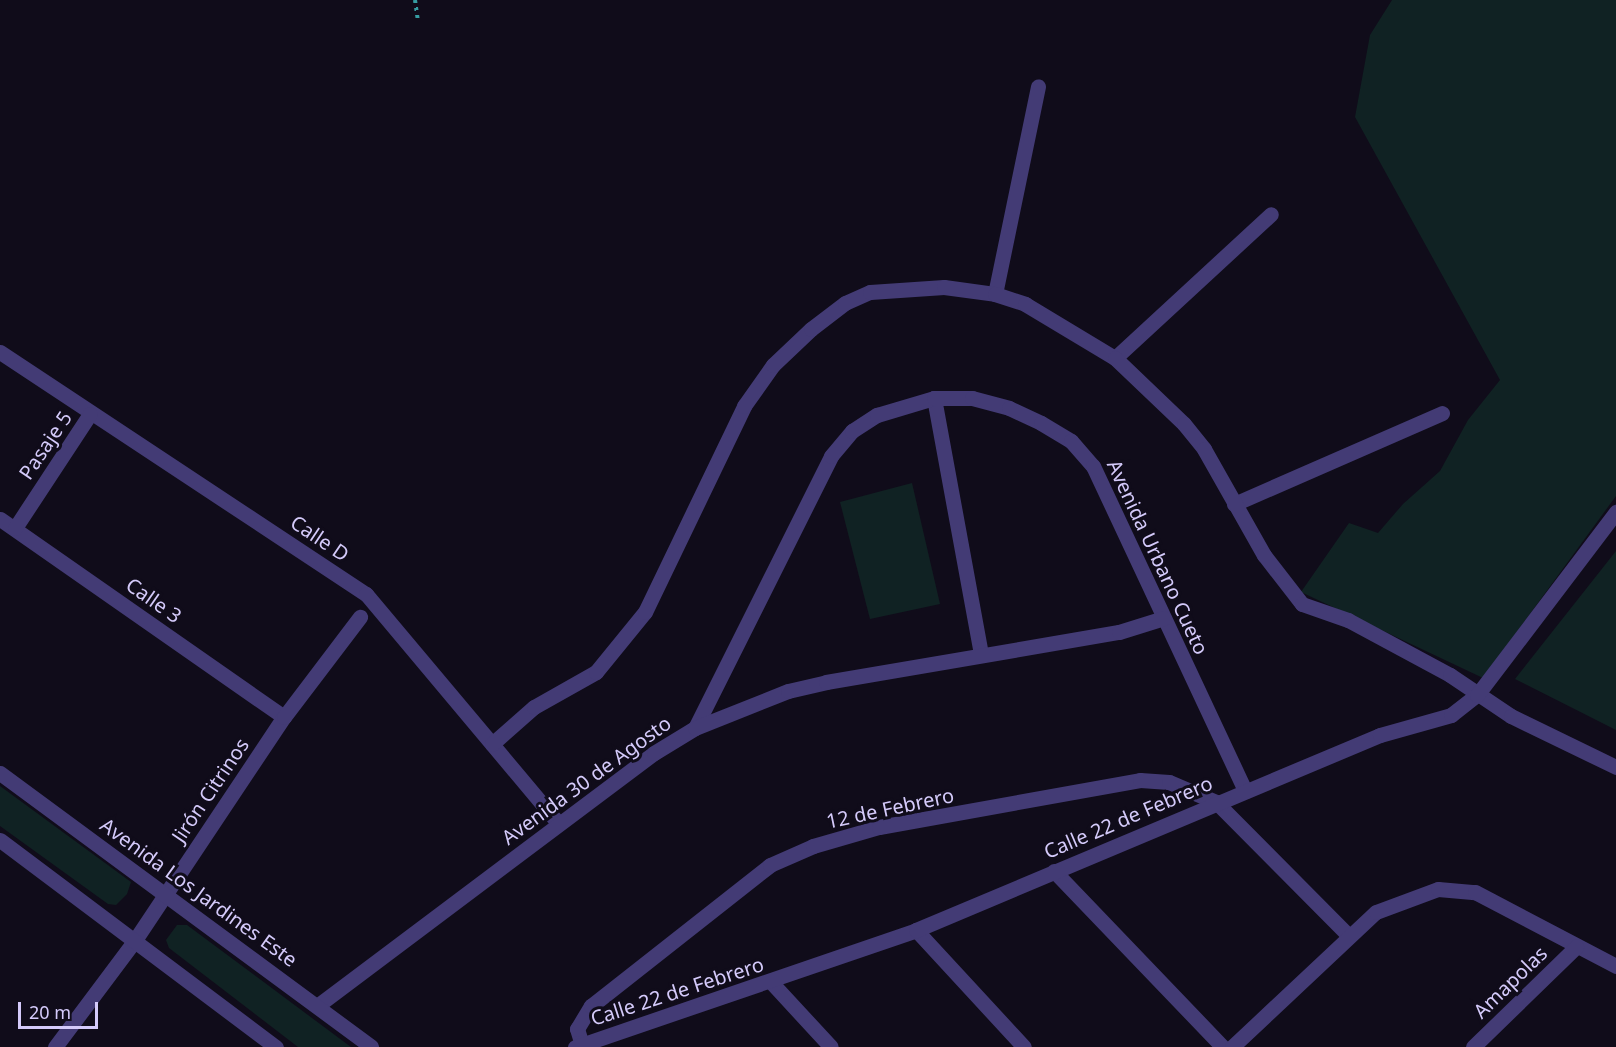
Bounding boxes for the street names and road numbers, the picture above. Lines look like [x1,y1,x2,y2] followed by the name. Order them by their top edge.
[13,406,77,484] street label: Pasaje 5
[1102,456,1214,658] street label: Avenida Urbano Cueto
[286,510,354,566] street label: Calle D
[122,572,186,628] street label: Calle 3
[497,711,675,849] street label: Avenida 30 de Agosto
[166,733,254,847] street label: Jirón Citrinos
[1040,771,1216,863] street label: Calle 22 de Febrero
[824,783,956,833] street label: 12 de Febrero
[96,813,302,971] street label: Avenida Los Jardines Este
[1468,941,1552,1023] street label: Amapolas
[587,952,767,1030] street label: Calle 22 de Febrero

